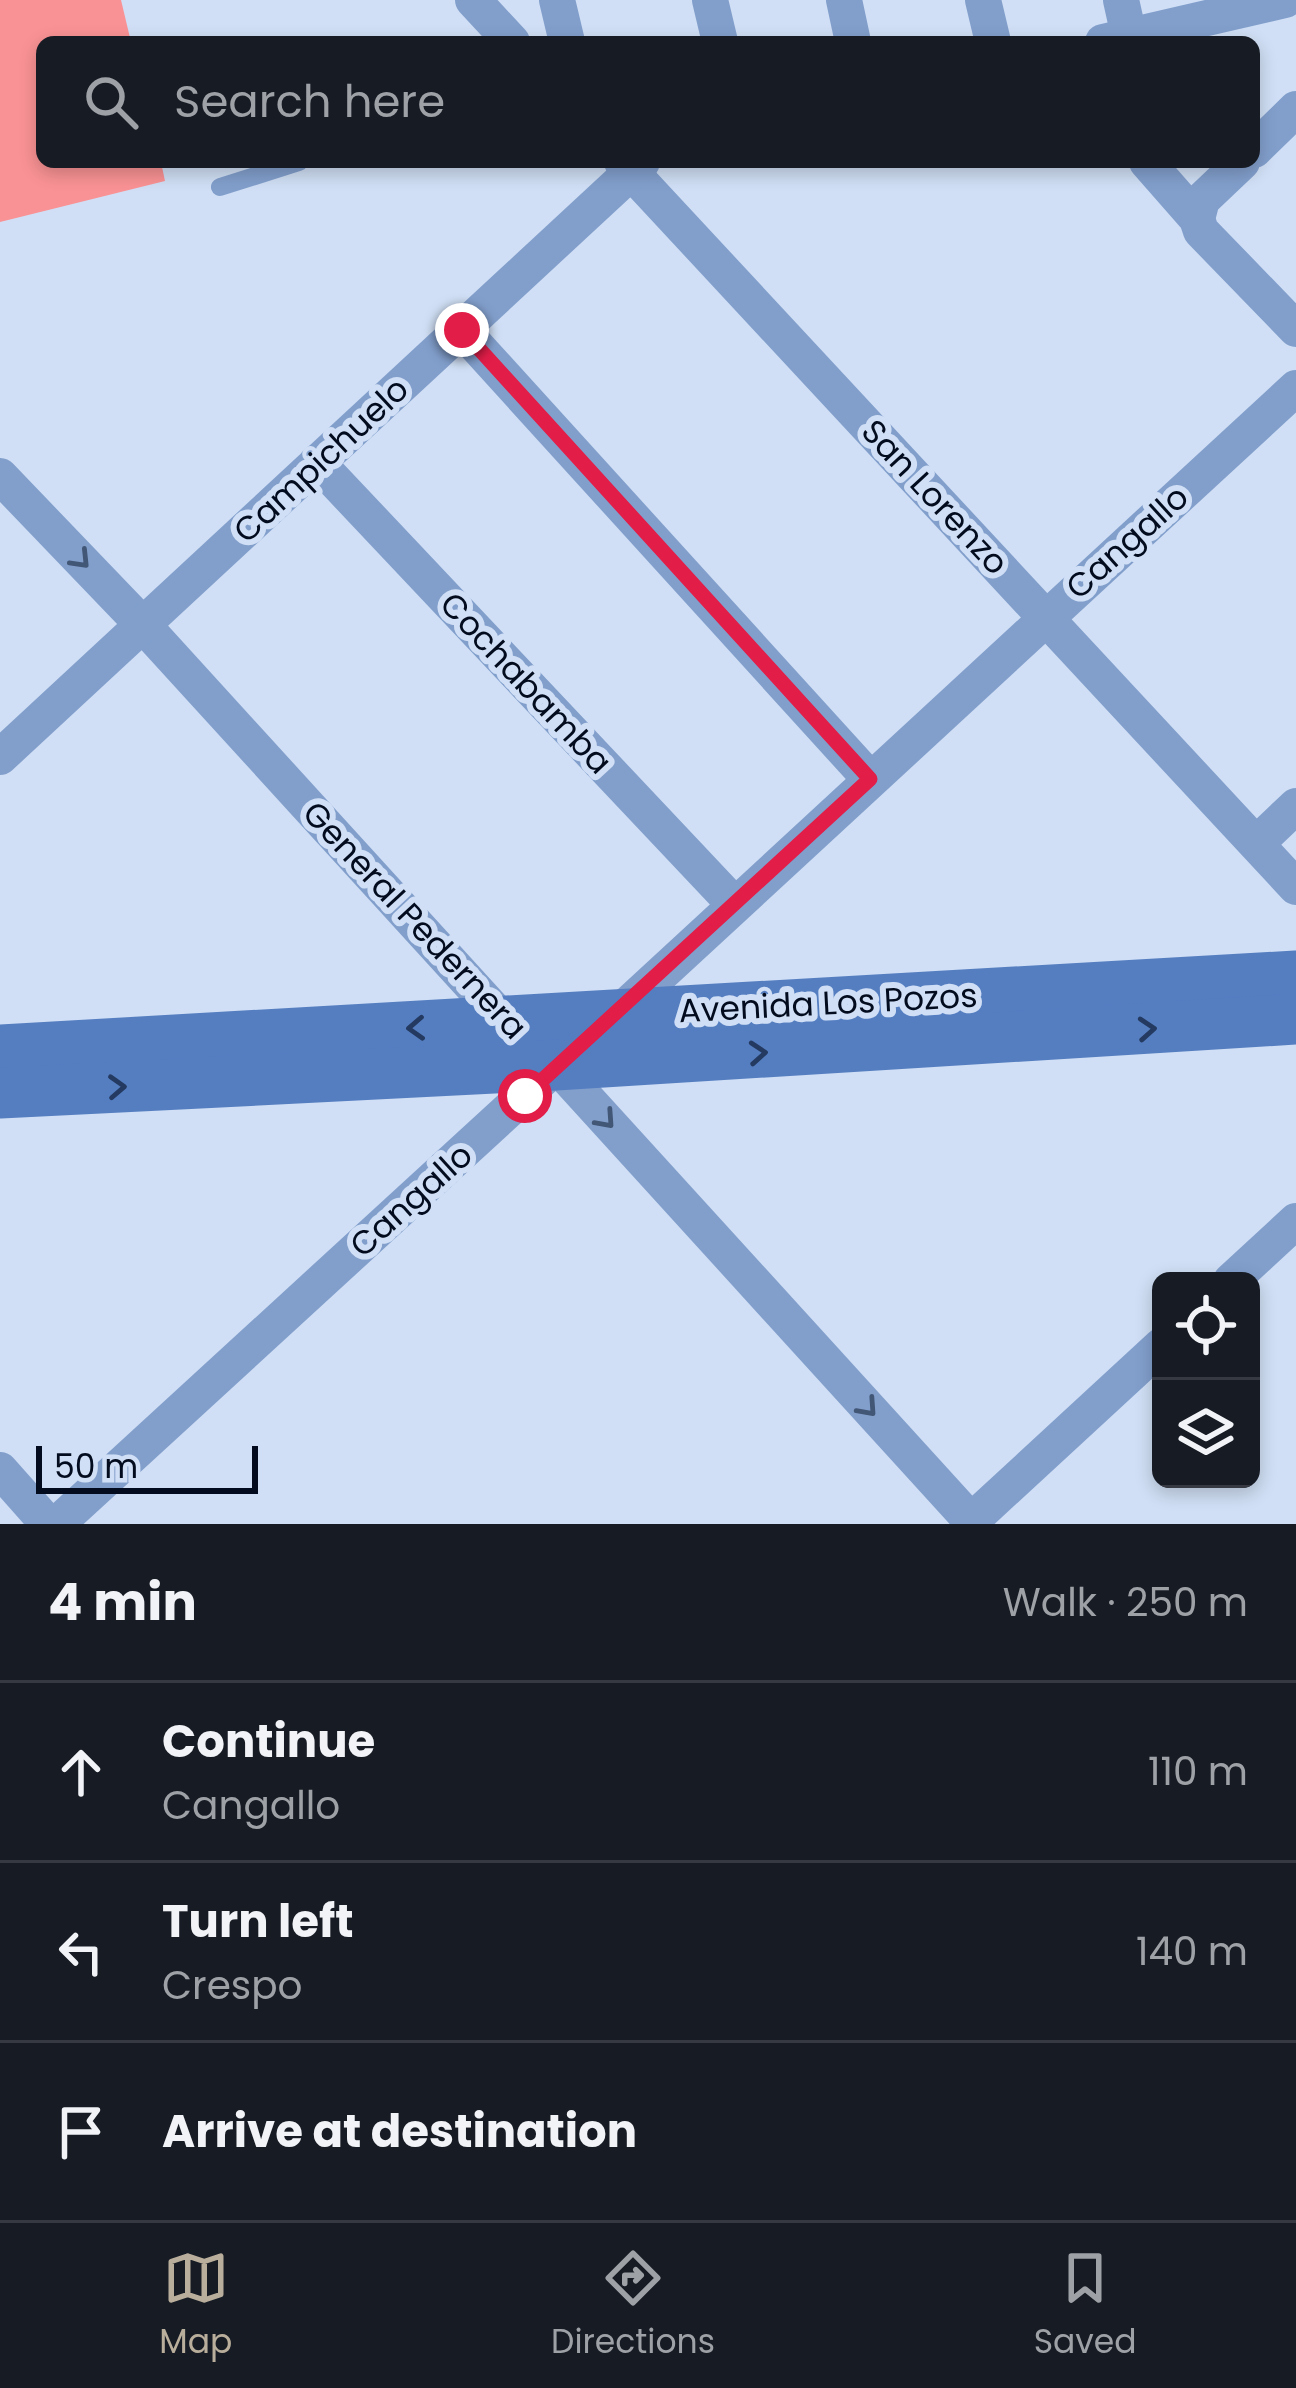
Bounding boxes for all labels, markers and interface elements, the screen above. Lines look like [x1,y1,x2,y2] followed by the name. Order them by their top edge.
[36,36,1260,168] search box
[78,69,144,135] icon: search
[174,70,445,133] text: Search here
[435,303,489,357] route end
[223,366,419,554] street label: Campichuelo
[851,409,1019,585] street label: San Lorenzo
[1055,474,1199,610] street label: Cangallo
[66,546,88,568] one-way arrow
[429,582,623,784] street label: Cochabamba
[292,791,538,1049] street label: General Pedernera
[678,972,978,1034] street label: Avenida Los Pozos
[406,1015,425,1041] one-way arrow
[1138,1016,1157,1042] one-way arrow
[749,1040,768,1066] one-way arrow
[498,1069,552,1123] route start
[108,1074,127,1100] one-way arrow
[592,1107,613,1128] one-way arrow
[339,1132,483,1268] street label: Cangallo
[1152,1272,1260,1488] map controls
[1152,1272,1260,1380] button: locate
[1152,1380,1260,1488] button: layers
[854,1395,876,1416] one-way arrow
[36,1440,258,1493] scale bar
[54,1443,138,1490] text: 50 m
[48,1566,197,1638] text: 4 min
[1003,1575,1248,1630] text: Walk · 250 m
[162,1710,375,1773] text: Continue
[48,1739,114,1805] icon: ahead
[1148,1744,1248,1799] text: 110 m
[162,1778,340,1833] text: Cangallo
[162,1890,354,1953] text: Turn left
[48,1919,114,1985] icon: left
[1136,1924,1248,1979] text: 140 m
[162,1958,303,2013] text: Crespo
[48,2099,114,2165] icon: arrive
[162,2100,637,2163] text: Arrive at destination
[159,2245,232,2367] tab: Map
[551,2245,715,2367] tab: Directions
[1034,2245,1137,2367] tab: Saved

